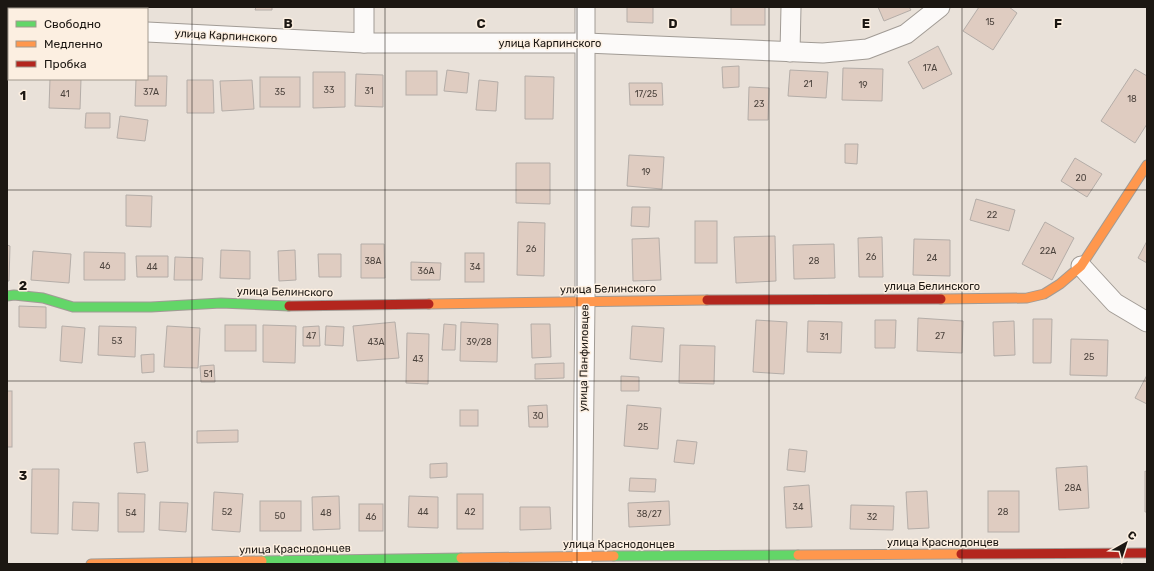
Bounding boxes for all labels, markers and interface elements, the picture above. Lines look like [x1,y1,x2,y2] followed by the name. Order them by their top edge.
[8,8,148,80] legend
[283,16,293,31] text: B
[476,16,486,31] text: C
[668,16,678,31] text: D
[862,16,870,31] text: E
[1054,16,1062,31] text: F
[44,17,101,31] text: Свободно
[985,17,995,27] house number: 15
[174,27,278,45] street label: улица Карпинского
[44,37,103,51] text: Медленно
[499,37,601,50] street label: улица Карпинского
[44,57,87,71] text: Пробка
[923,63,937,73] house number: 17А
[803,79,813,89] house number: 21
[858,80,868,90] house number: 19
[324,85,334,95] house number: 33
[364,86,374,96] house number: 31
[143,87,159,97] house number: 37А
[275,87,285,97] house number: 35
[20,88,26,103] text: 1
[60,89,70,99] house number: 41
[635,89,657,99] house number: 17/25
[1127,94,1137,104] house number: 18
[754,99,764,109] house number: 23
[641,167,651,177] house number: 19
[1076,173,1087,183] house number: 20
[987,210,997,220] house number: 22
[526,244,537,254] house number: 26
[1040,246,1056,256] house number: 22А
[866,252,877,262] house number: 26
[927,253,938,263] house number: 24
[364,256,382,266] house number: 38А
[808,256,820,266] house number: 28
[99,261,111,271] house number: 46
[146,262,158,272] house number: 44
[470,262,481,272] house number: 34
[418,266,434,276] house number: 36А
[19,278,27,293] text: 2
[884,280,980,293] street label: улица Белинского
[560,282,656,296] street label: улица Белинского
[237,285,333,299] street label: улица Белинского
[577,304,591,412] street label: улица Панфиловцев
[306,331,316,341] house number: 47
[935,331,945,341] house number: 27
[819,332,829,342] house number: 31
[112,336,122,346] house number: 53
[367,337,385,347] house number: 43А
[466,337,492,347] house number: 39/28
[1084,352,1094,362] house number: 25
[413,354,424,364] house number: 43
[203,369,213,379] house number: 51
[532,411,544,421] house number: 30
[638,422,648,432] house number: 25
[19,468,28,483] text: 3
[1064,483,1082,493] house number: 28А
[793,502,804,512] house number: 34
[222,507,232,517] house number: 52
[417,507,429,517] house number: 44
[465,507,475,517] house number: 42
[997,507,1009,517] house number: 28
[126,508,137,518] house number: 54
[320,508,332,518] house number: 48
[636,509,662,519] house number: 38/27
[274,511,286,521] house number: 50
[365,512,377,522] house number: 46
[867,512,877,522] house number: 32
[1106,523,1146,563] north arrow
[1125,528,1139,543] text: С
[887,536,999,549] street label: улица Краснодонцев
[563,538,675,551] street label: улица Краснодонцев
[239,542,351,556] street label: улица Краснодонцев

